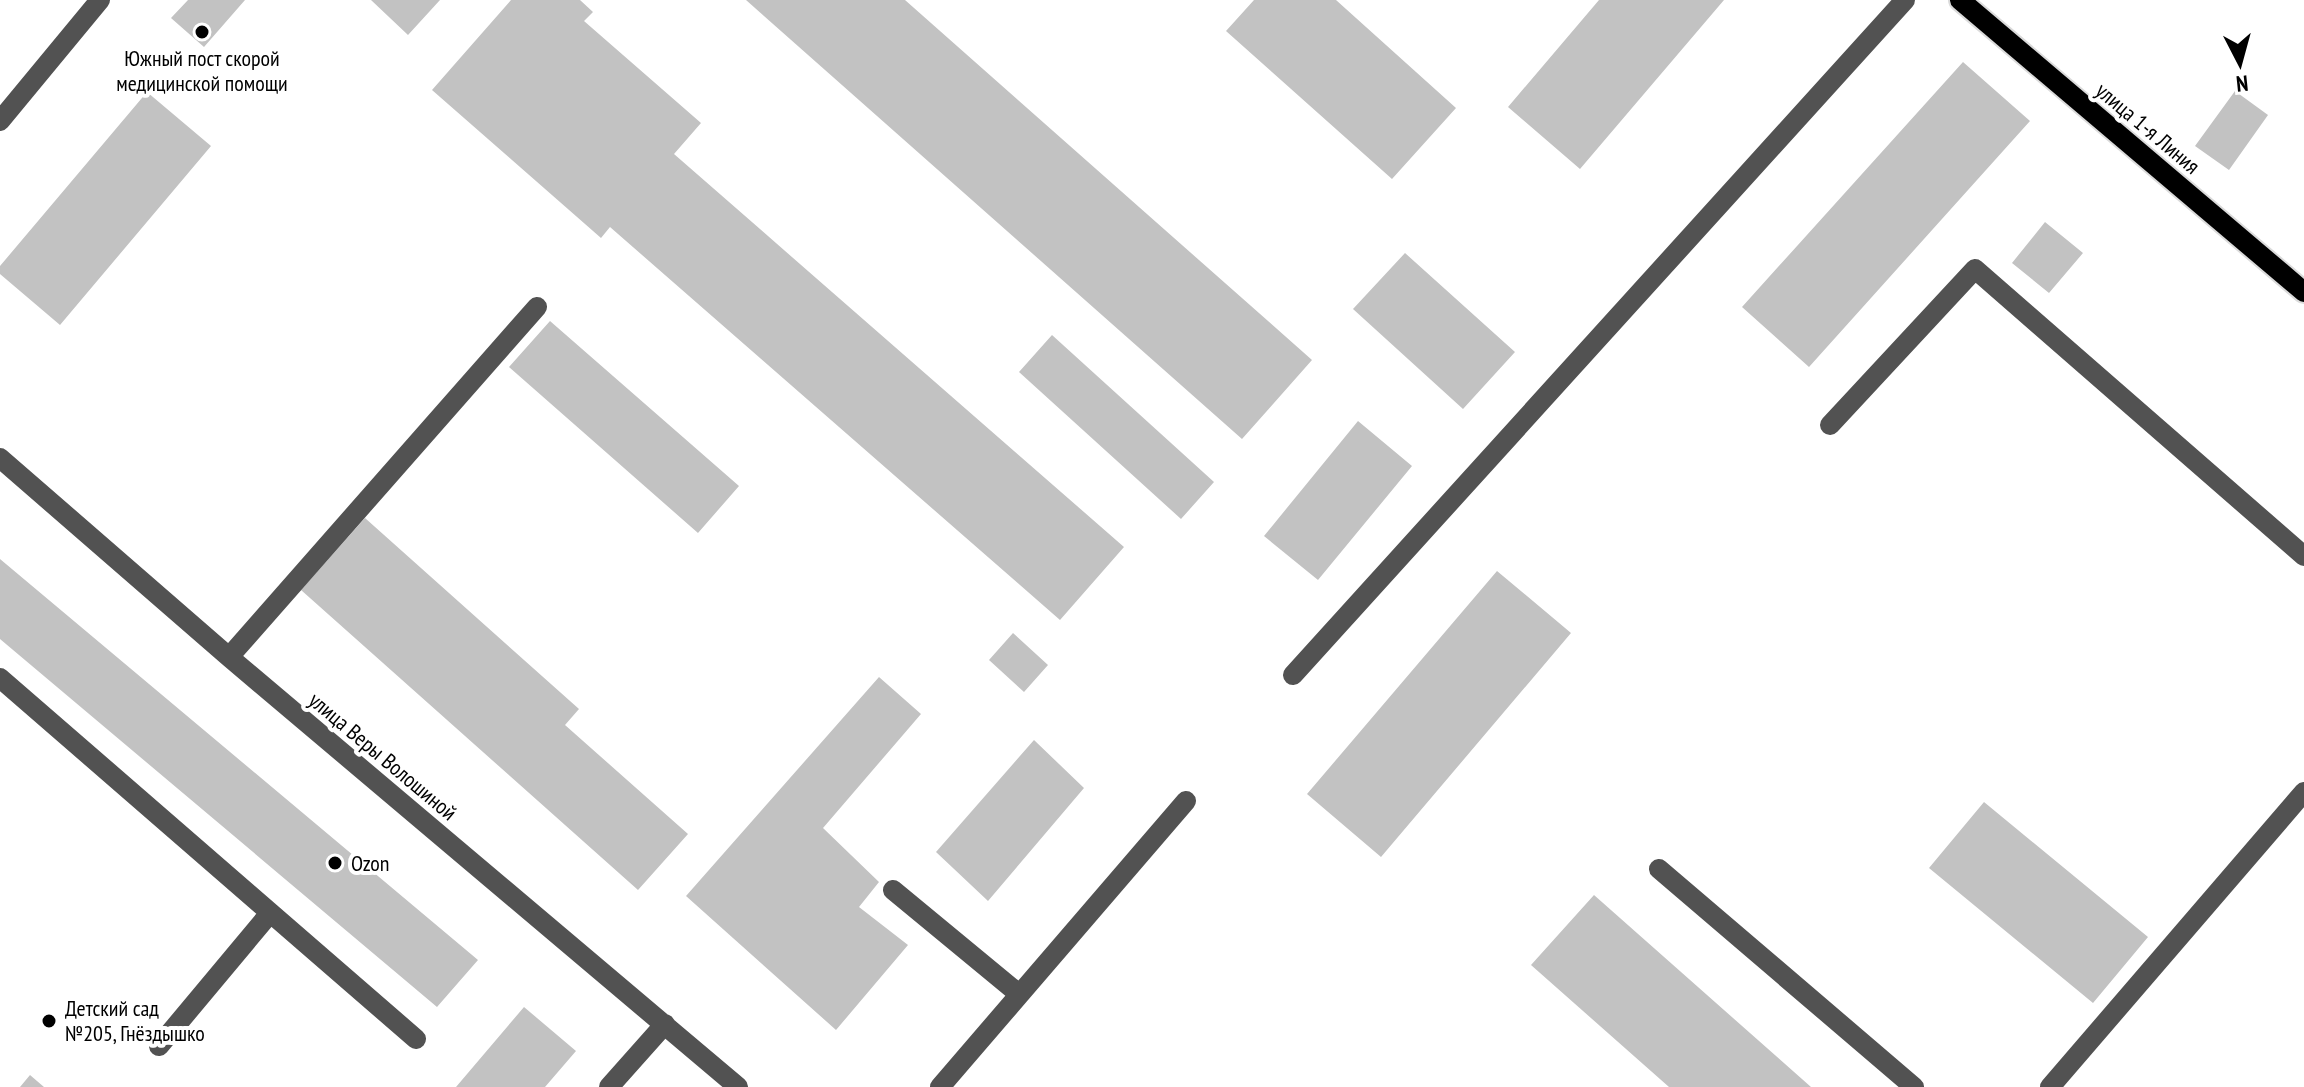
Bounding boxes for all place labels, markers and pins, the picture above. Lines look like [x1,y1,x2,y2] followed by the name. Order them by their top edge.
[193,23,211,41] marker: Южный пост скорой медицинской помощи
[116,44,288,97] place label: Южный пост скорой медицинской помощи
[351,849,390,877] place label: Ozon
[326,854,344,872] marker: Ozon
[65,994,205,1047] place label: Детский сад №205, Гнёздышко
[40,1012,58,1030] marker: Детский сад №205, Гнёздышко

